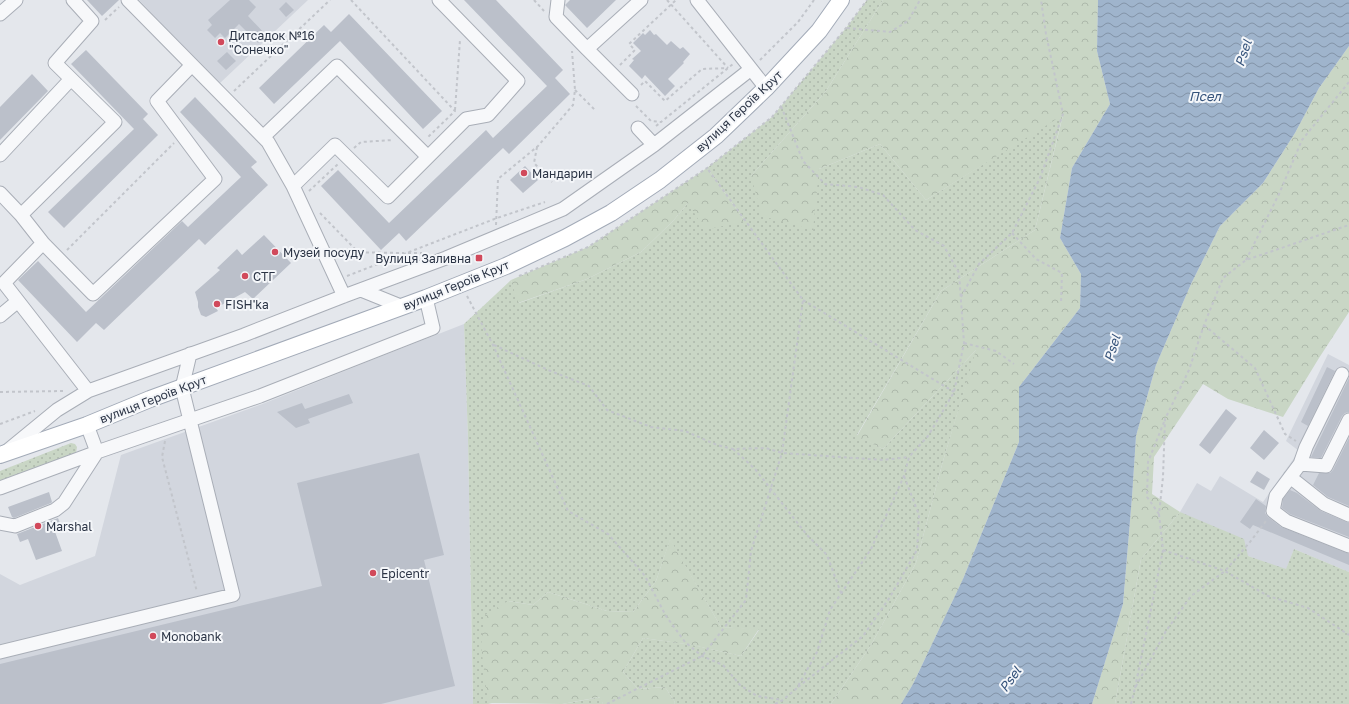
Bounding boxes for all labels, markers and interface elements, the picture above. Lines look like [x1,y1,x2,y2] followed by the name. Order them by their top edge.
[229,28,315,57] place label: Дитсадок №16 "Сонечко"
[216,37,226,47] marker: Дитсадок №16 "Сонечко"
[1231,37,1255,68] water label: Psel
[693,67,786,155] street label: вулиця Героїв Крут
[1189,88,1222,104] water label: Псел
[532,166,593,181] place label: Мандарин
[519,168,529,178] marker: Мандарин
[283,245,365,260] place label: Музей посуду
[270,247,280,257] marker: Музей посуду
[375,251,471,266] place label: Вулиця Заливна
[474,253,484,263] marker: Вулиця Заливна
[401,257,511,313] street label: вулиця Героїв Крут
[253,269,275,284] place label: СТГ
[240,271,250,281] marker: СТГ
[225,297,269,312] place label: FISH'ka
[212,299,222,309] marker: FISH'ka
[1100,332,1124,363] water label: Psel
[98,372,209,426] street label: вулиця Героїв Крут
[46,519,92,534] place label: Marshal
[33,521,43,531] marker: Marshal
[381,566,429,581] place label: Epicentr
[368,568,378,578] marker: Epicentr
[161,629,222,644] place label: Monobank
[148,631,158,641] marker: Monobank
[996,663,1025,695] water label: Psel

